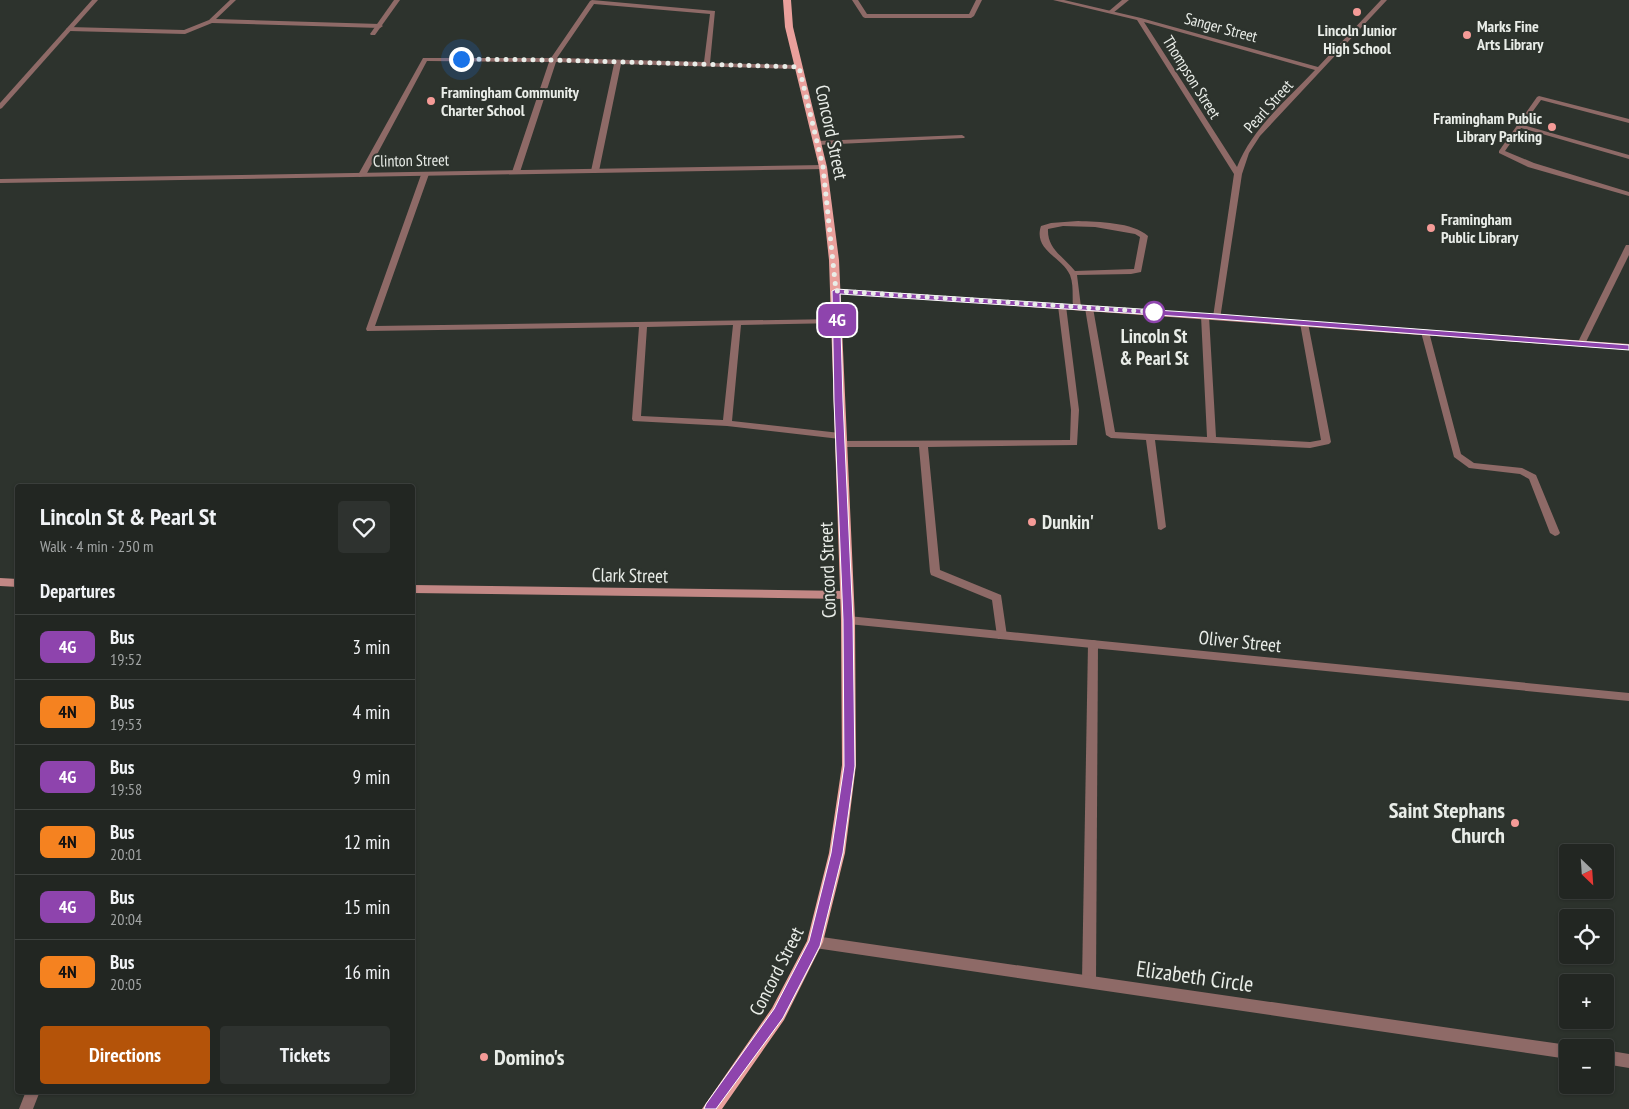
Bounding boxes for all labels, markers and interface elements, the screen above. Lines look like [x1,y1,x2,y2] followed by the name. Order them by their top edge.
[1351,6,1363,18] marker: Lincoln Junior High School
[1182,8,1260,46] street label: Sanger Street
[1476,16,1544,54] place label: Marks Fine Arts Library
[1318,20,1397,58] place label: Lincoln Junior High School
[1461,29,1473,41] marker: Marks Fine Arts Library
[1159,32,1226,123] street label: Thompson Street
[449,47,474,72] your location
[1239,75,1297,137] street label: Pearl Street
[441,82,579,120] place label: Framingham Community Charter School
[810,82,854,182] street label: Concord Street
[425,95,437,107] marker: Framingham Community Charter School
[1433,108,1542,146] place label: Framingham Public Library Parking
[1546,121,1558,133] marker: Framingham Public Library Parking
[373,149,450,171] street label: Clinton Street
[1441,209,1519,247] place label: Framingham Public Library
[1425,222,1437,234] marker: Framingham Public Library
[1143,301,1165,323] marker: Lincoln St & Pearl St
[814,304,860,336] line badge: 4G
[828,308,846,331] text: 4G
[1119,324,1189,370] place label: Lincoln St & Pearl St
[40,501,216,532] text: Lincoln St & Pearl St
[338,501,390,553] button: heart
[1042,510,1094,534] place label: Dunkin'
[1026,516,1038,528] marker: Dunkin'
[813,521,841,618] street label: Concord Street
[40,536,153,556] text: Walk · 4 min · 250 m
[592,562,669,588] street label: Clark Street
[40,579,115,603] text: Departures
[110,625,134,649] text: Bus
[1198,625,1283,657] street label: Oliver Street
[59,635,76,658] text: 4G
[353,635,390,659] text: 3 min
[110,649,142,669] text: 19:52
[110,690,134,714] text: Bus
[58,700,77,723] text: 4N
[353,700,390,724] text: 4 min
[110,714,142,734] text: 19:53
[110,755,134,779] text: Bus
[59,765,76,788] text: 4G
[353,765,390,789] text: 9 min
[110,779,142,799] text: 19:58
[1389,796,1505,849] place label: Saint Stephans Church
[1509,817,1521,829] marker: Saint Stephans Church
[110,820,134,844] text: Bus
[58,830,77,853] text: 4N
[344,830,390,854] text: 12 min
[110,844,142,864] text: 20:01
[1559,844,1614,899] north arrow
[1559,844,1614,1094] map controls
[110,885,134,909] text: Bus
[59,895,76,918] text: 4G
[344,895,390,919] text: 15 min
[110,909,142,929] text: 20:04
[1559,909,1614,964] button: locate
[743,922,809,1019] street label: Concord Street
[110,950,134,974] text: Bus
[1135,954,1255,998] street label: Elizabeth Circle
[58,960,77,983] text: 4N
[344,960,390,984] text: 16 min
[110,974,142,994] text: 20:05
[1559,974,1614,1029] button: +
[40,1026,210,1084] button: Directions
[220,1026,390,1084] button: Tickets
[1559,1039,1614,1094] button: −
[494,1043,565,1071] place label: Domino's
[478,1051,490,1063] marker: Domino's

